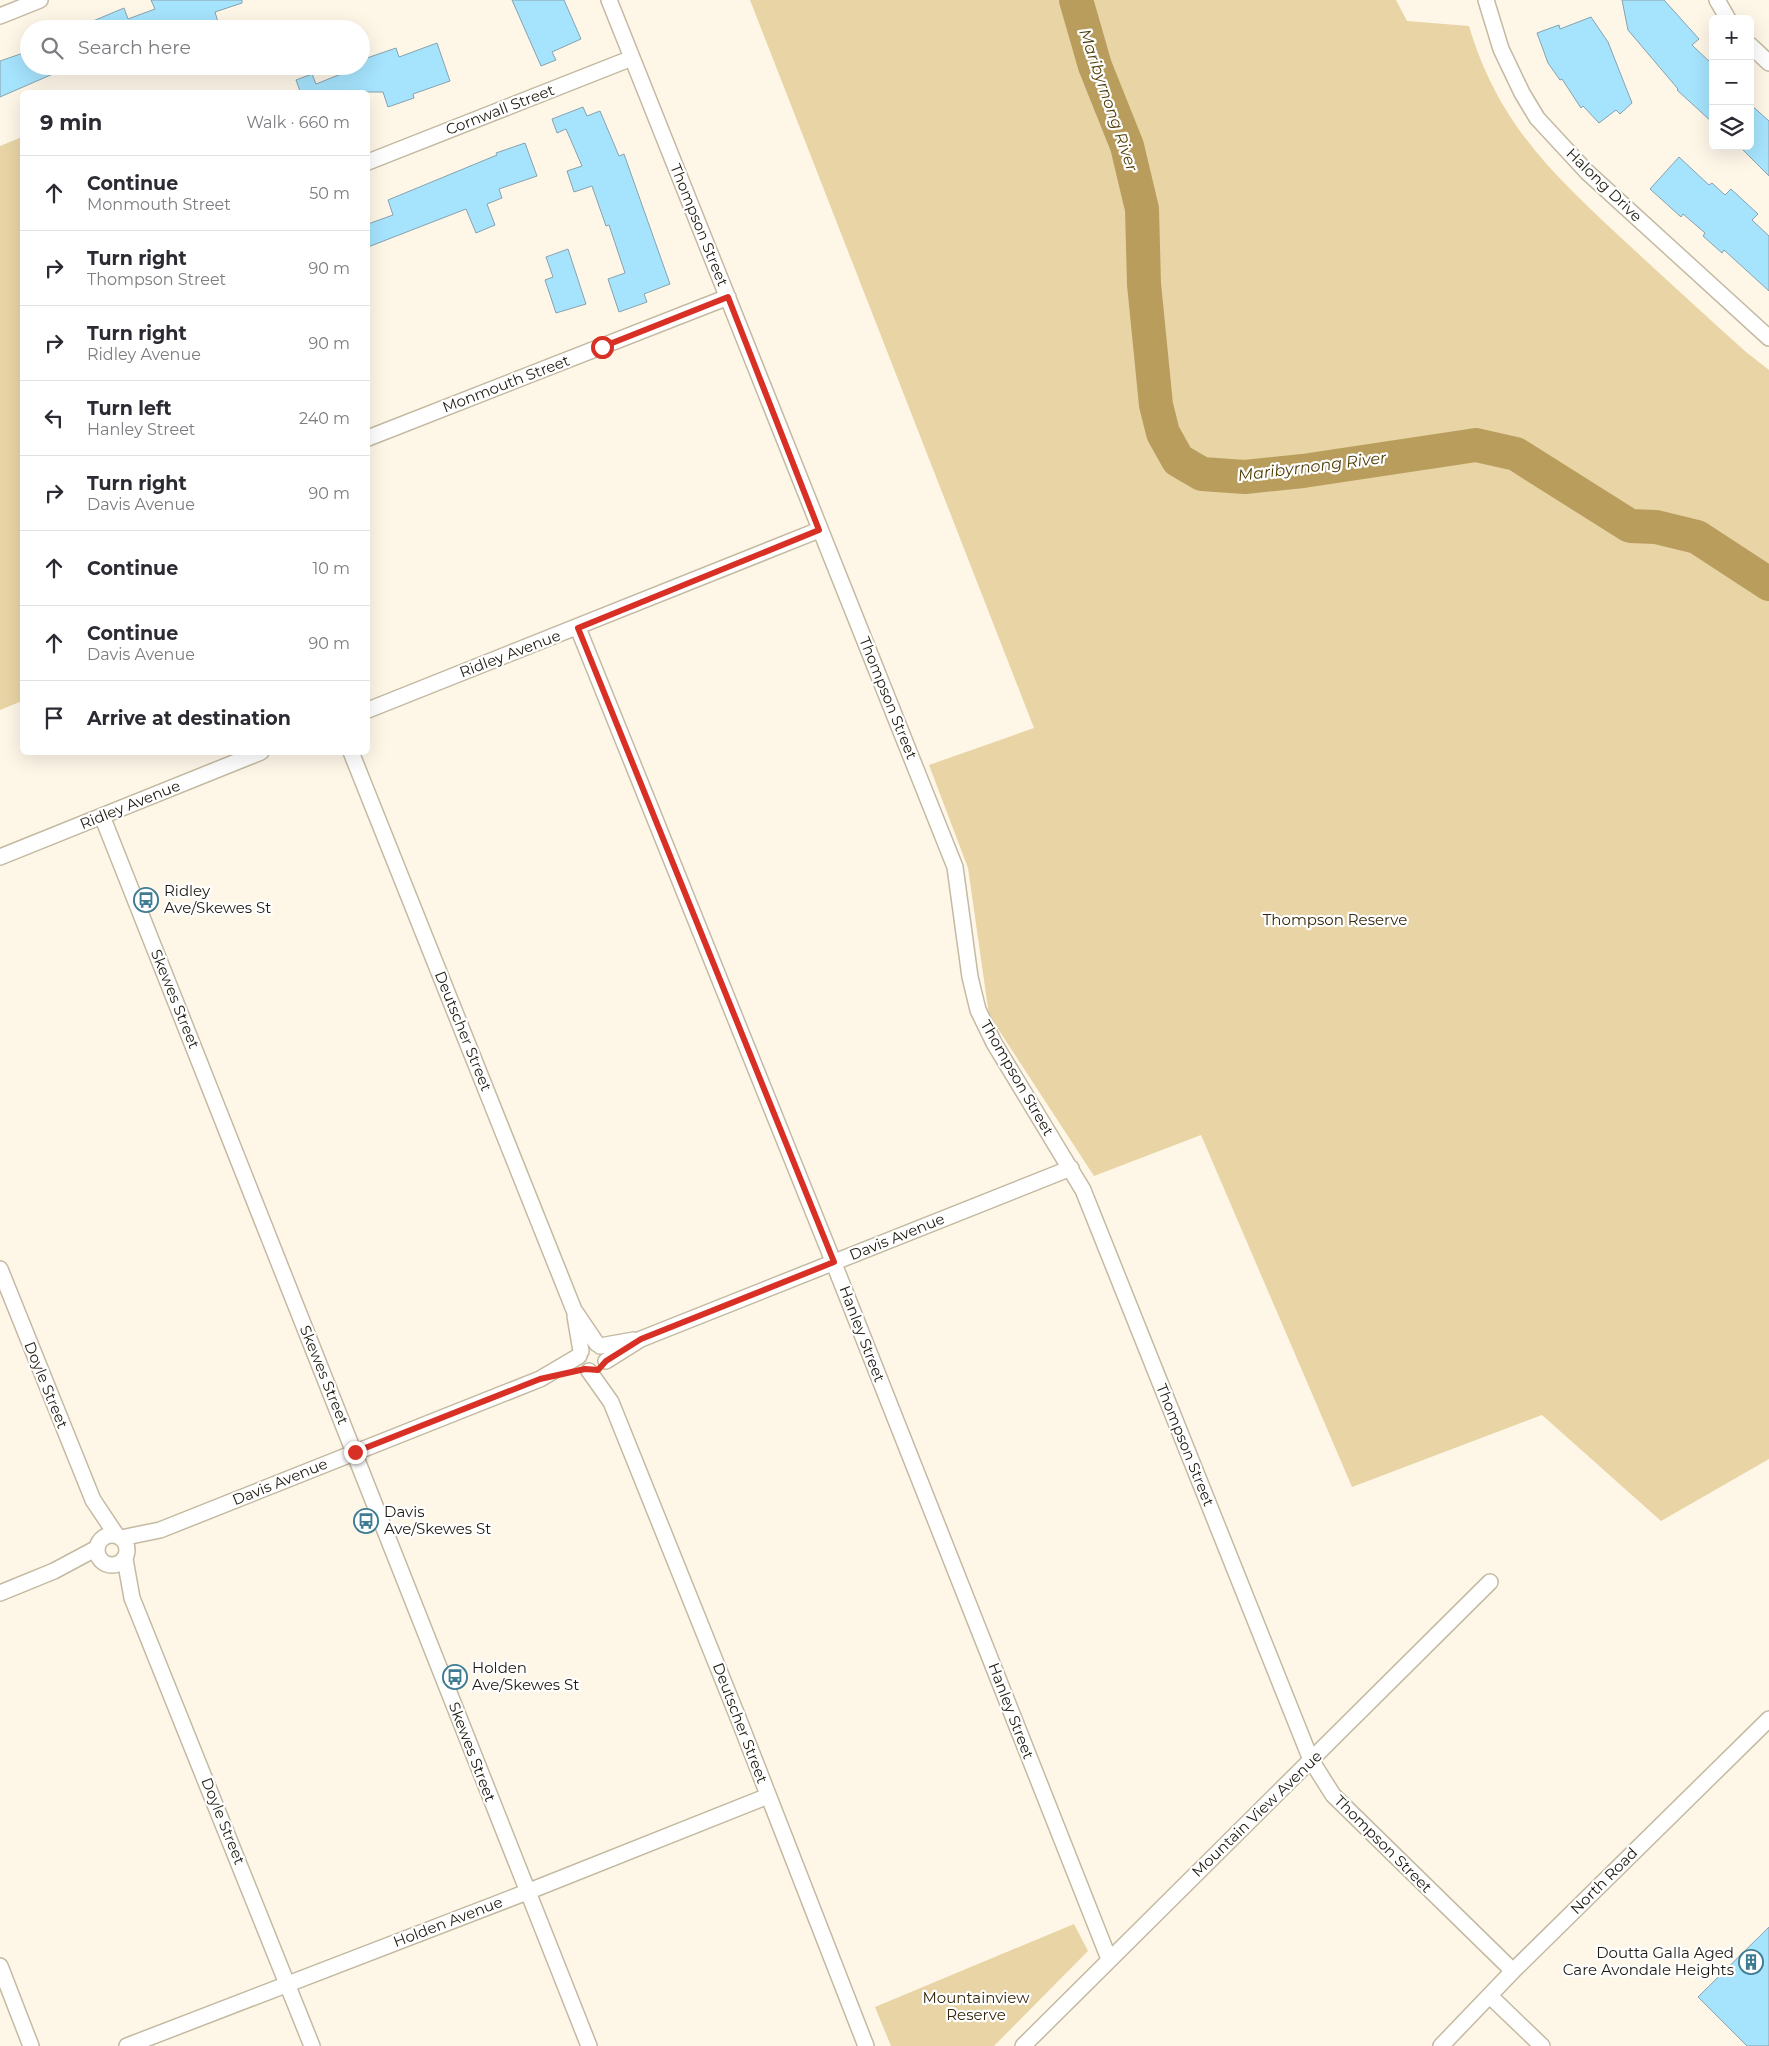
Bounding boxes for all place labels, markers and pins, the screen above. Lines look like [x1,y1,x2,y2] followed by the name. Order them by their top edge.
[164,881,271,917] place label: Ridley Ave/Skewes St
[133,887,159,913] bus stop icon: Ridley Ave/Skewes St
[384,1502,491,1538] place label: Davis Ave/Skewes St
[353,1508,379,1534] bus stop icon: Davis Ave/Skewes St
[472,1658,579,1694] place label: Holden Ave/Skewes St
[442,1664,468,1690] bus stop icon: Holden Ave/Skewes St
[1563,1943,1734,1979] place label: Doutta Galla Aged Care Avondale Heights
[1738,1949,1764,1975] building icon: Doutta Galla Aged Care Avondale Heights

